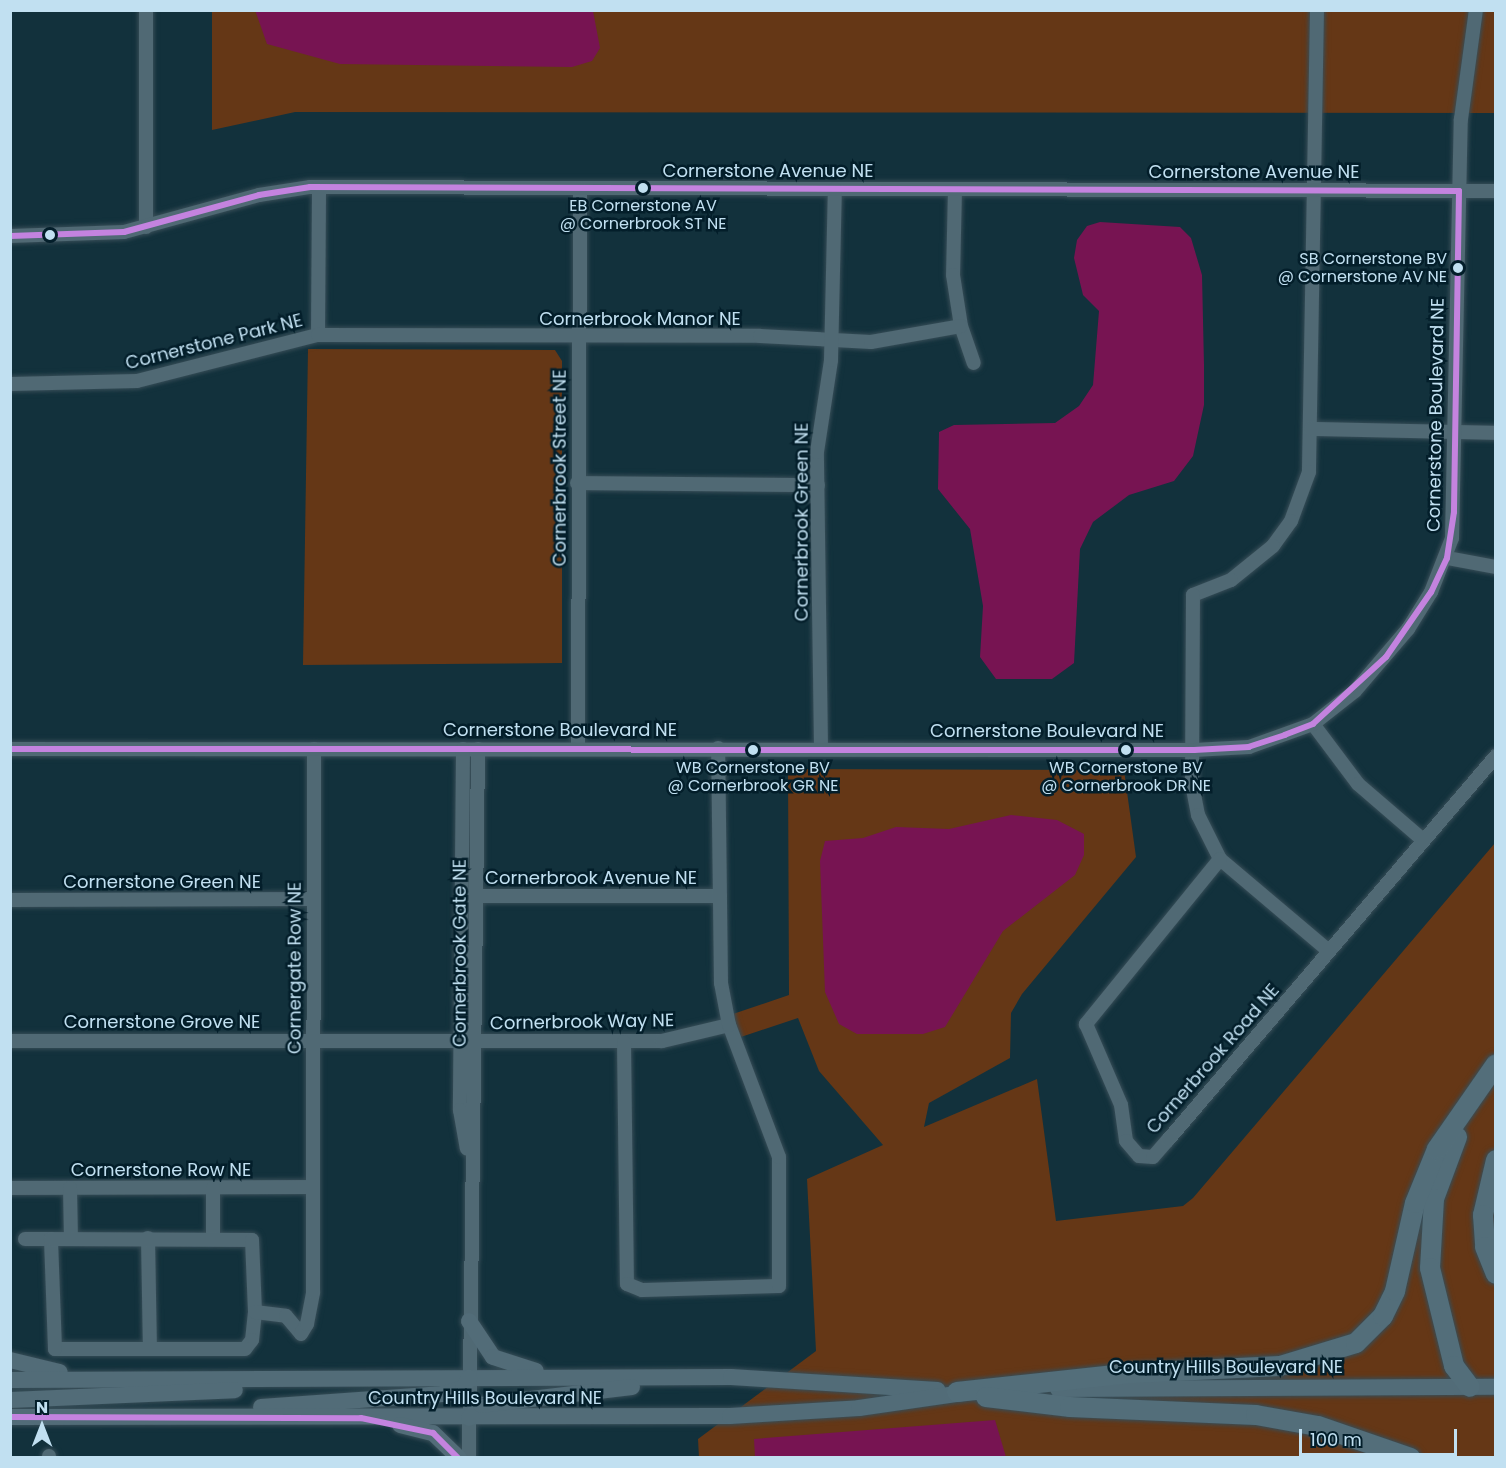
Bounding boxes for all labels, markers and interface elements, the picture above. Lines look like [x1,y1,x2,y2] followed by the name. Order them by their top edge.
[663,160,873,182] street label: Cornerstone Avenue NE
[1149,161,1359,183] street label: Cornerstone Avenue NE
[637,182,649,194] marker: EB Cornerstone AV @ Cornerbrook ST NE
[560,196,726,234] place label: EB Cornerstone AV @ Cornerbrook ST NE
[44,229,56,241] unlabelled marker
[1278,249,1447,287] place label: SB Cornerstone BV @ Cornerstone AV NE
[1452,262,1464,274] marker: SB Cornerstone BV @ Cornerstone AV NE
[1423,298,1449,532] street label: Cornerstone Boulevard NE
[539,308,741,330] street label: Cornerbrook Manor NE
[123,310,305,374] street label: Cornerstone Park NE
[549,370,571,566] street label: Cornerbrook Street NE
[791,423,813,621] street label: Cornerbrook Green NE
[443,719,677,741] street label: Cornerstone Boulevard NE
[930,720,1164,742] street label: Cornerstone Boulevard NE
[747,744,759,756] marker: WB Cornerstone BV @ Cornerbrook GR NE
[1120,744,1132,756] marker: WB Cornerstone BV @ Cornerbrook DR NE
[668,758,838,796] place label: WB Cornerstone BV @ Cornerbrook GR NE
[1041,758,1211,796] place label: WB Cornerstone BV @ Cornerbrook DR NE
[449,859,471,1047] street label: Cornerbrook Gate NE
[485,867,697,889] street label: Cornerbrook Avenue NE
[63,871,261,893] street label: Cornerstone Green NE
[284,882,306,1054] street label: Cornergate Row NE
[1142,980,1284,1138] street label: Cornerbrook Road NE
[490,1010,674,1034] street label: Cornerbrook Way NE
[64,1011,260,1033] street label: Cornerstone Grove NE
[71,1159,251,1181] street label: Cornerstone Row NE
[1109,1356,1343,1378] street label: Country Hills Boulevard NE
[368,1387,602,1409] street label: Country Hills Boulevard NE
[12,1396,72,1456] north arrow
[36,1396,48,1419] text: N
[1302,1417,1460,1455] scale bar
[1310,1427,1362,1452] text: 100 m

